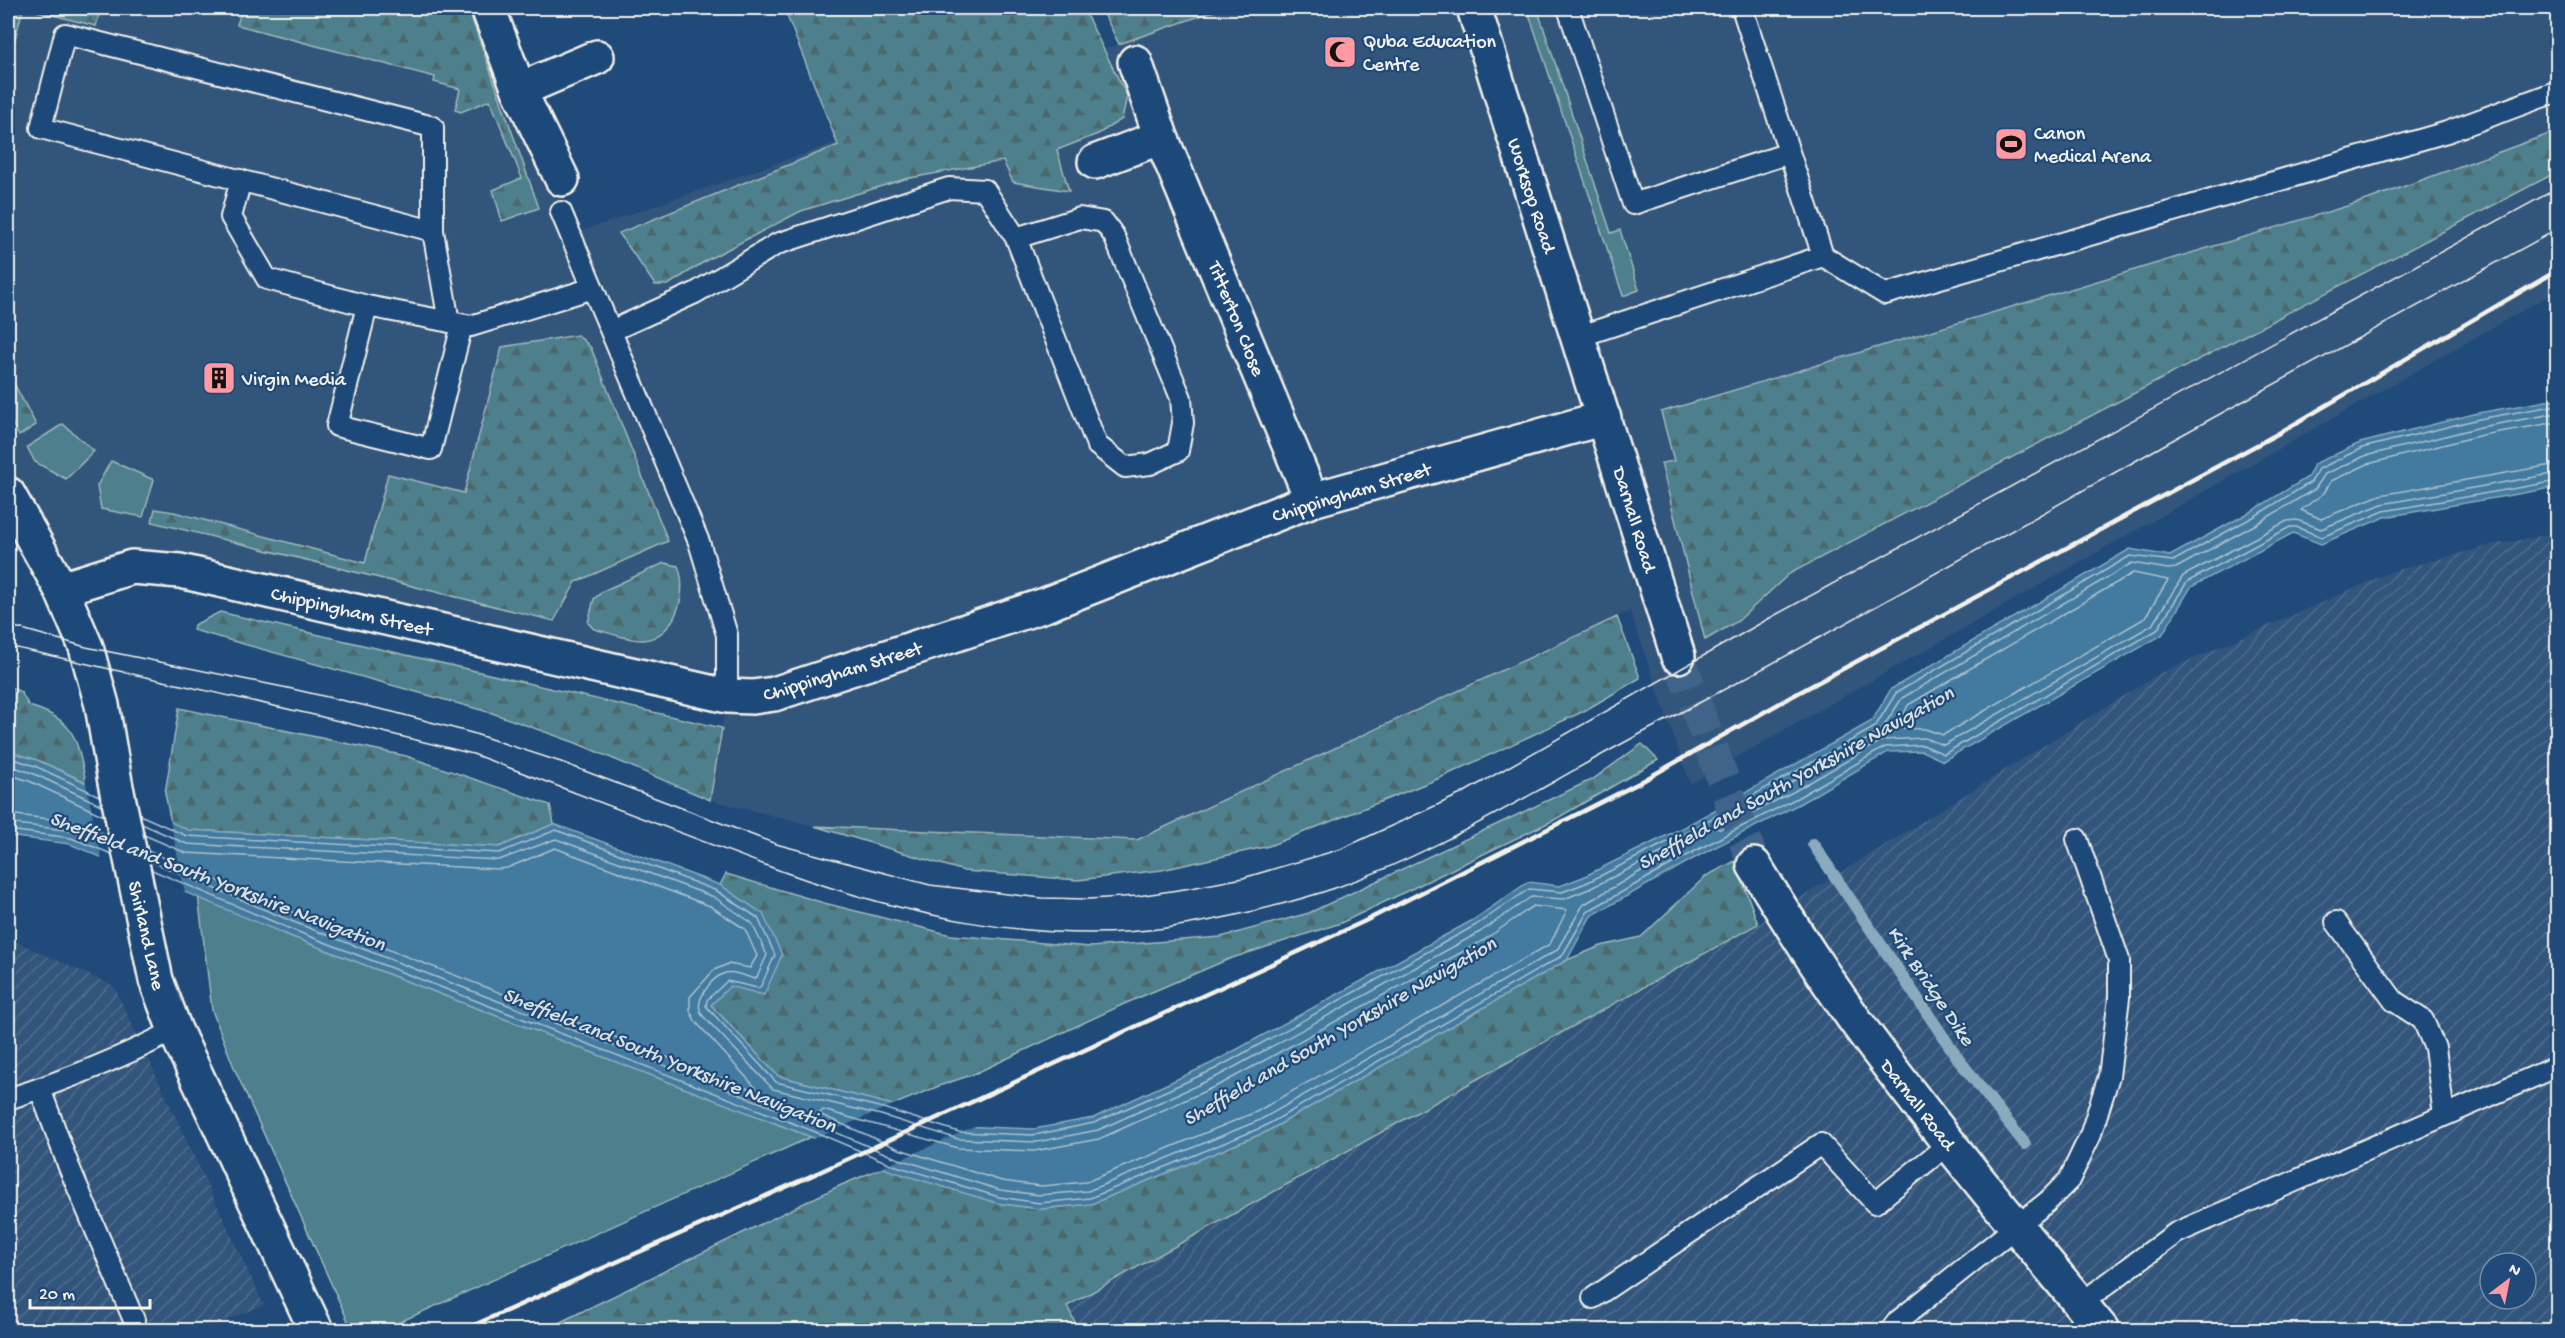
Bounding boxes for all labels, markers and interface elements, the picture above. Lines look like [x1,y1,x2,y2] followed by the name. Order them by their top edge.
[1363,32,1497,78] place label: Quba Education Centre
[1322,34,1358,70] mosque icon: Quba Education Centre
[2034,124,2152,170] place label: Canon Medical Arena
[1993,126,2029,162] sports icon: Canon Medical Arena
[1500,136,1560,259] street label: Worksop Road
[1201,258,1268,381] street label: Titterton Close
[201,360,237,396] building icon: Virgin Media
[241,370,347,393] place label: Virgin Media
[1270,459,1436,529] street label: Chippingham Street
[1605,463,1660,578] street label: Darnall Road
[268,584,436,644] street label: Chippingham Street
[761,638,927,708] street label: Chippingham Street
[1634,682,1960,878] water label: Sheffield and South Yorkshire Navigation
[45,808,389,959] water label: Sheffield and South Yorkshire Navigation
[121,879,168,993] street label: Shirland Lane
[1880,922,1979,1053] water label: Kirk Bridge Dike
[1180,932,1503,1133] water label: Sheffield and South Yorkshire Navigation
[498,984,840,1141] water label: Sheffield and South Yorkshire Navigation
[1872,1055,1960,1158] street label: Darnall Road
[2478,1251,2538,1311] north arrow
[2505,1260,2524,1282] text: N
[30,1272,150,1310] scale bar
[39,1285,75,1306] text: 20 m

